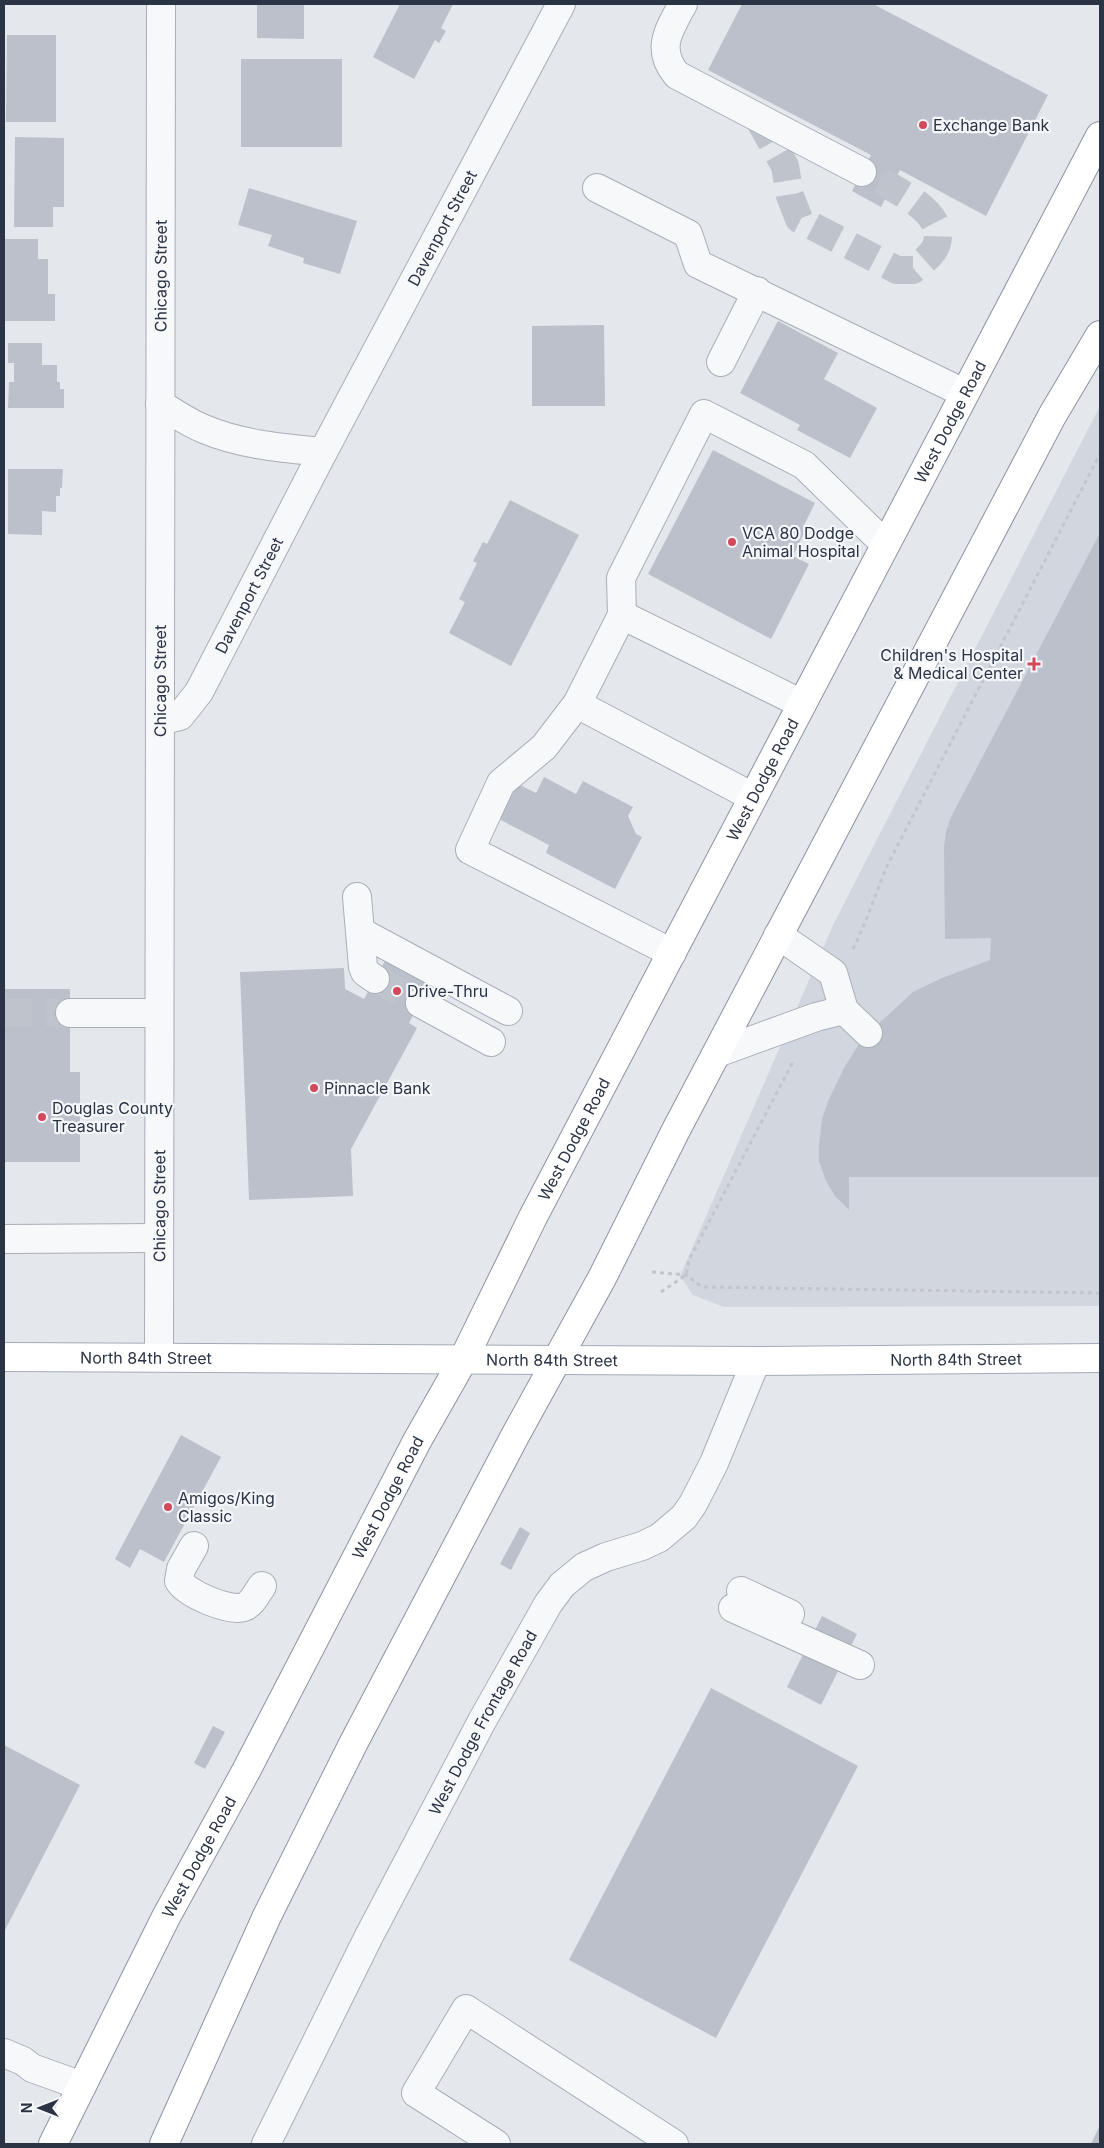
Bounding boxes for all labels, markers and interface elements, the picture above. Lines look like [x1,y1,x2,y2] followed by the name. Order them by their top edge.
[933,115,1050,135] place label: Exchange Bank
[917,119,929,131] marker: Exchange Bank
[403,167,481,289] street label: Davenport Street
[151,220,171,332] street label: Chicago Street
[910,357,990,487] street label: West Dodge Road
[742,523,860,561] place label: VCA 80 Dodge Animal Hospital
[211,534,287,657] street label: Davenport Street
[726,536,738,548] marker: VCA 80 Dodge Animal Hospital
[150,625,170,737] street label: Chicago Street
[880,645,1023,683] place label: Children's Hospital & Medical Center
[1027,657,1041,671] marker: Children's Hospital & Medical Center
[722,715,803,844] street label: West Dodge Road
[407,981,488,1001] place label: Drive-Thru
[391,985,403,997] marker: Drive-Thru
[533,1074,614,1204] street label: West Dodge Road
[324,1078,431,1098] place label: Pinnacle Bank
[308,1082,320,1094] marker: Pinnacle Bank
[52,1098,173,1136] place label: Douglas County Treasurer
[36,1111,48,1123] marker: Douglas County Treasurer
[149,1150,169,1262] street label: Chicago Street
[80,1347,212,1368] street label: North 84th Street
[890,1349,1022,1370] street label: North 84th Street
[486,1350,618,1370] street label: North 84th Street
[348,1433,428,1562] street label: West Dodge Road
[178,1488,275,1526] place label: Amigos/King Classic
[162,1501,174,1513] marker: Amigos/King Classic
[424,1627,541,1818] street label: West Dodge Frontage Road
[158,1793,240,1921] street label: West Dodge Road
[15,2083,65,2133] north arrow
[18,2103,35,2113] text: N

